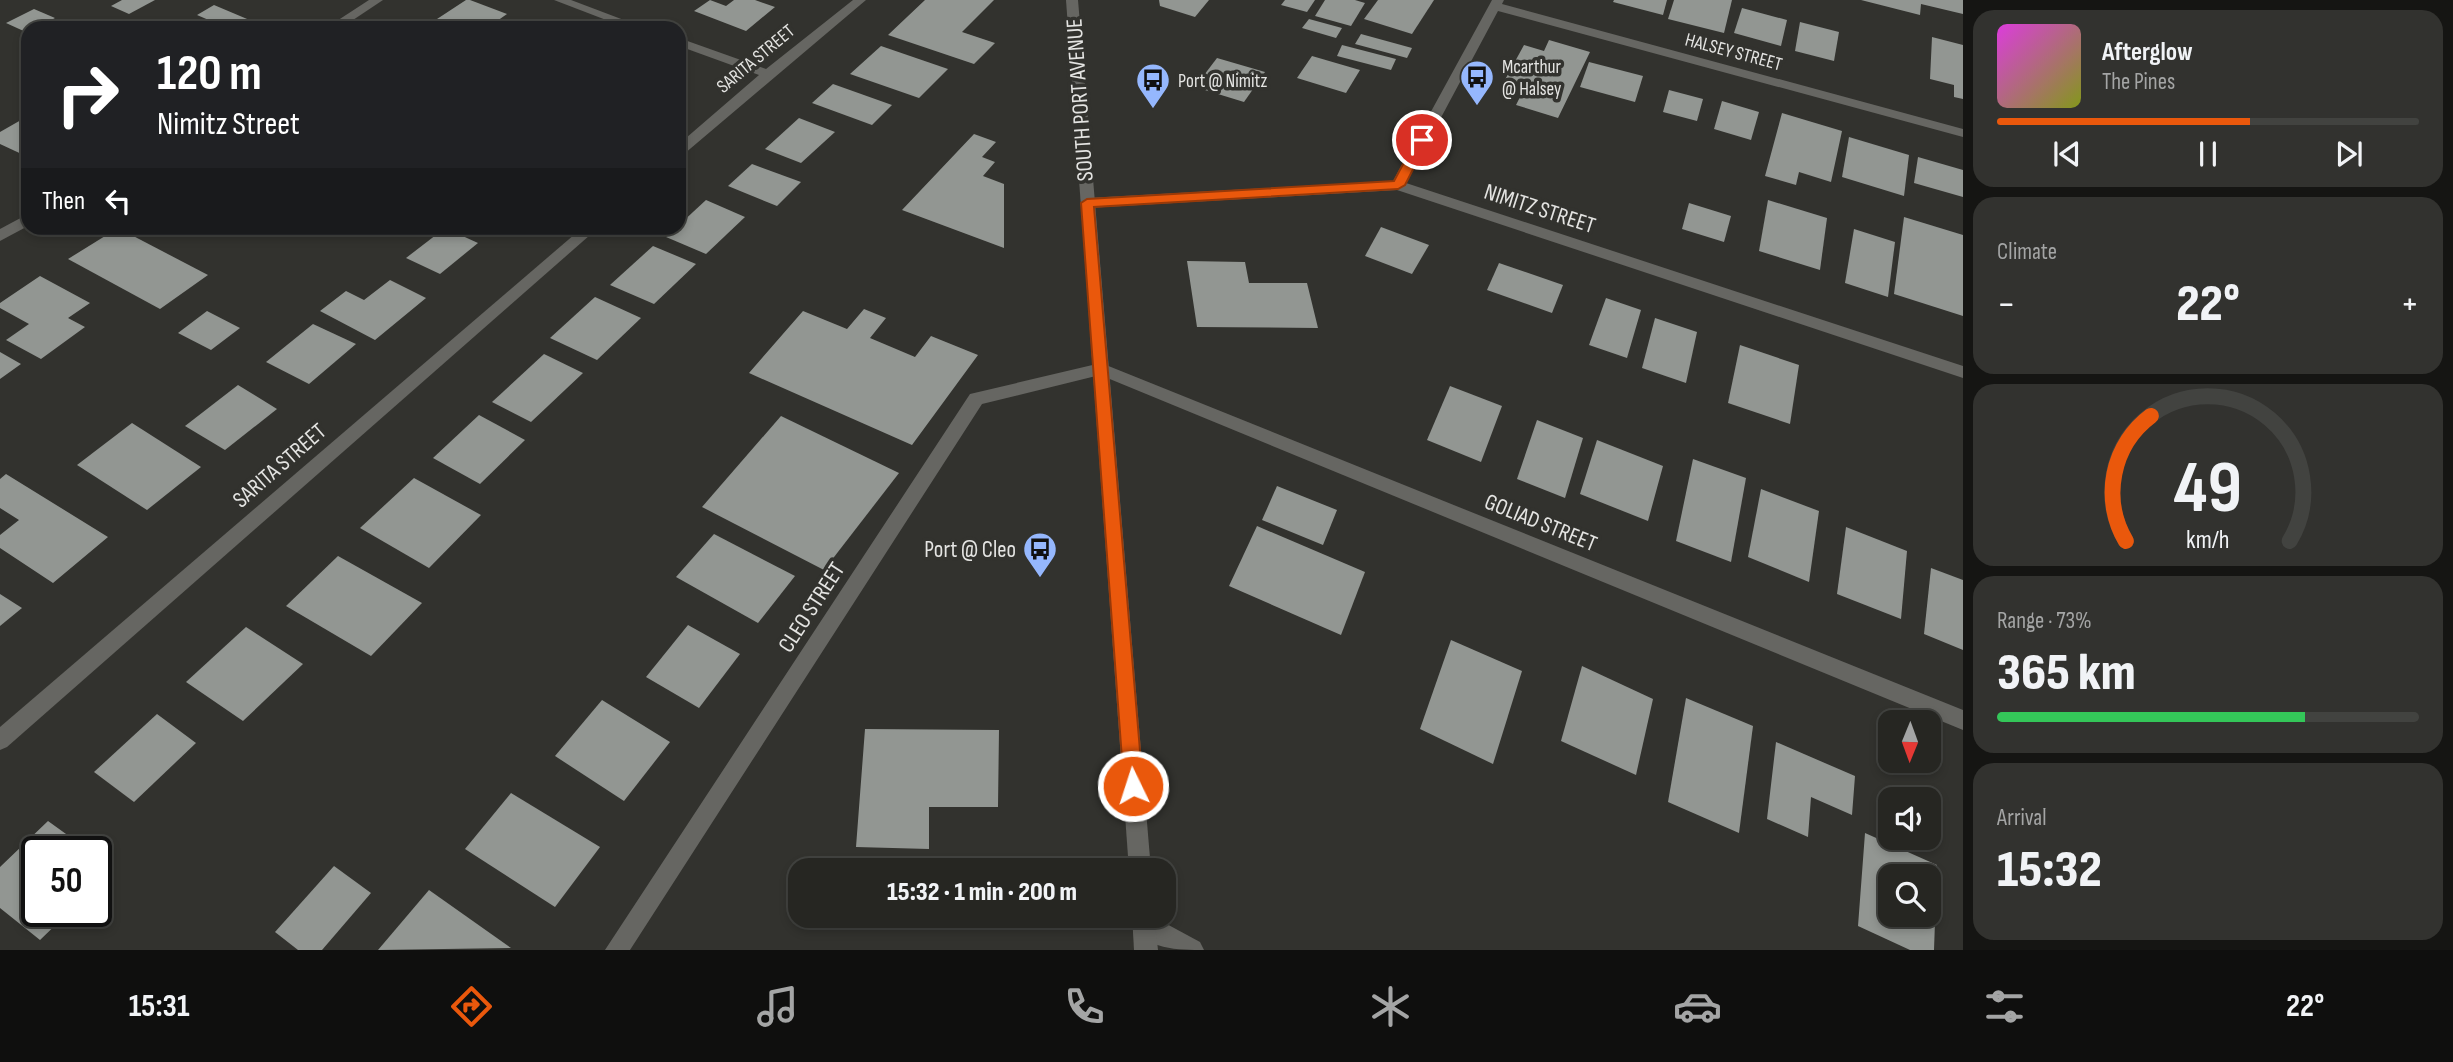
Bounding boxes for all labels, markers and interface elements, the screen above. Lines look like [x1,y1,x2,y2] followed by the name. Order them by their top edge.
[1060,18,1100,182] street label: SOUTH PORT AVENUE
[712,20,800,98] street label: SARITA STREET
[1683,28,1785,77] street label: HALSEY STREET
[2102,37,2193,68] text: Afterglow
[157,45,262,104] text: 120 m
[42,49,133,140] icon: right
[1502,56,1562,101] place label: Mcarthur @ Halsey
[1458,58,1496,107] bus stop icon: Mcarthur @ Halsey
[1134,61,1172,110] bus stop icon: Port @ Nimitz
[2102,68,2175,96] text: The Pines
[1178,70,1267,93] place label: Port @ Nimitz
[157,105,300,144] text: Nimitz Street
[1392,110,1452,170] pin
[1403,121,1441,159] icon: arrive
[2048,135,2086,173] icon: previous
[2189,135,2227,173] icon: pause
[2330,135,2368,173] icon: next
[1481,178,1599,240] street label: NIMITZ STREET
[99,182,137,220] icon: left
[42,186,85,217] text: Then
[1997,238,2057,266] text: Climate
[2176,273,2240,336] text: 22°
[1997,282,2016,327] text: −
[2400,282,2419,327] text: +
[227,418,332,514] street label: SARITA STREET
[2174,445,2242,533] text: 49
[1480,488,1601,558] street label: GOLIAD STREET
[2186,525,2230,556] text: km/h
[1021,530,1059,579] bus stop icon: Port @ Cleo
[924,536,1016,564] place label: Port @ Cleo
[772,557,851,658] street label: CLEO STREET
[1997,607,2092,635] text: Range · 73%
[1997,642,2136,705] text: 365 km
[1878,710,1941,774] north arrow
[1878,710,1941,927] map controls
[1096,749,1170,823] position arrow
[1878,787,1941,850] button: sound
[1997,804,2046,832] text: Arrival
[21,836,112,927] speed limit sign: 50
[1997,839,2102,902] text: 15:32
[1878,864,1941,927] button: search
[887,877,1077,908] text: 15:32 · 1 min · 200 m
[447,982,496,1031] icon: directions
[753,982,802,1031] icon: music
[1060,982,1109,1031] icon: phone
[1366,982,1415,1031] icon: climate
[1673,982,1722,1031] icon: car
[1980,982,2029,1031] icon: filters
[129,987,189,1026] text: 15:31
[2286,987,2324,1026] text: 22°

